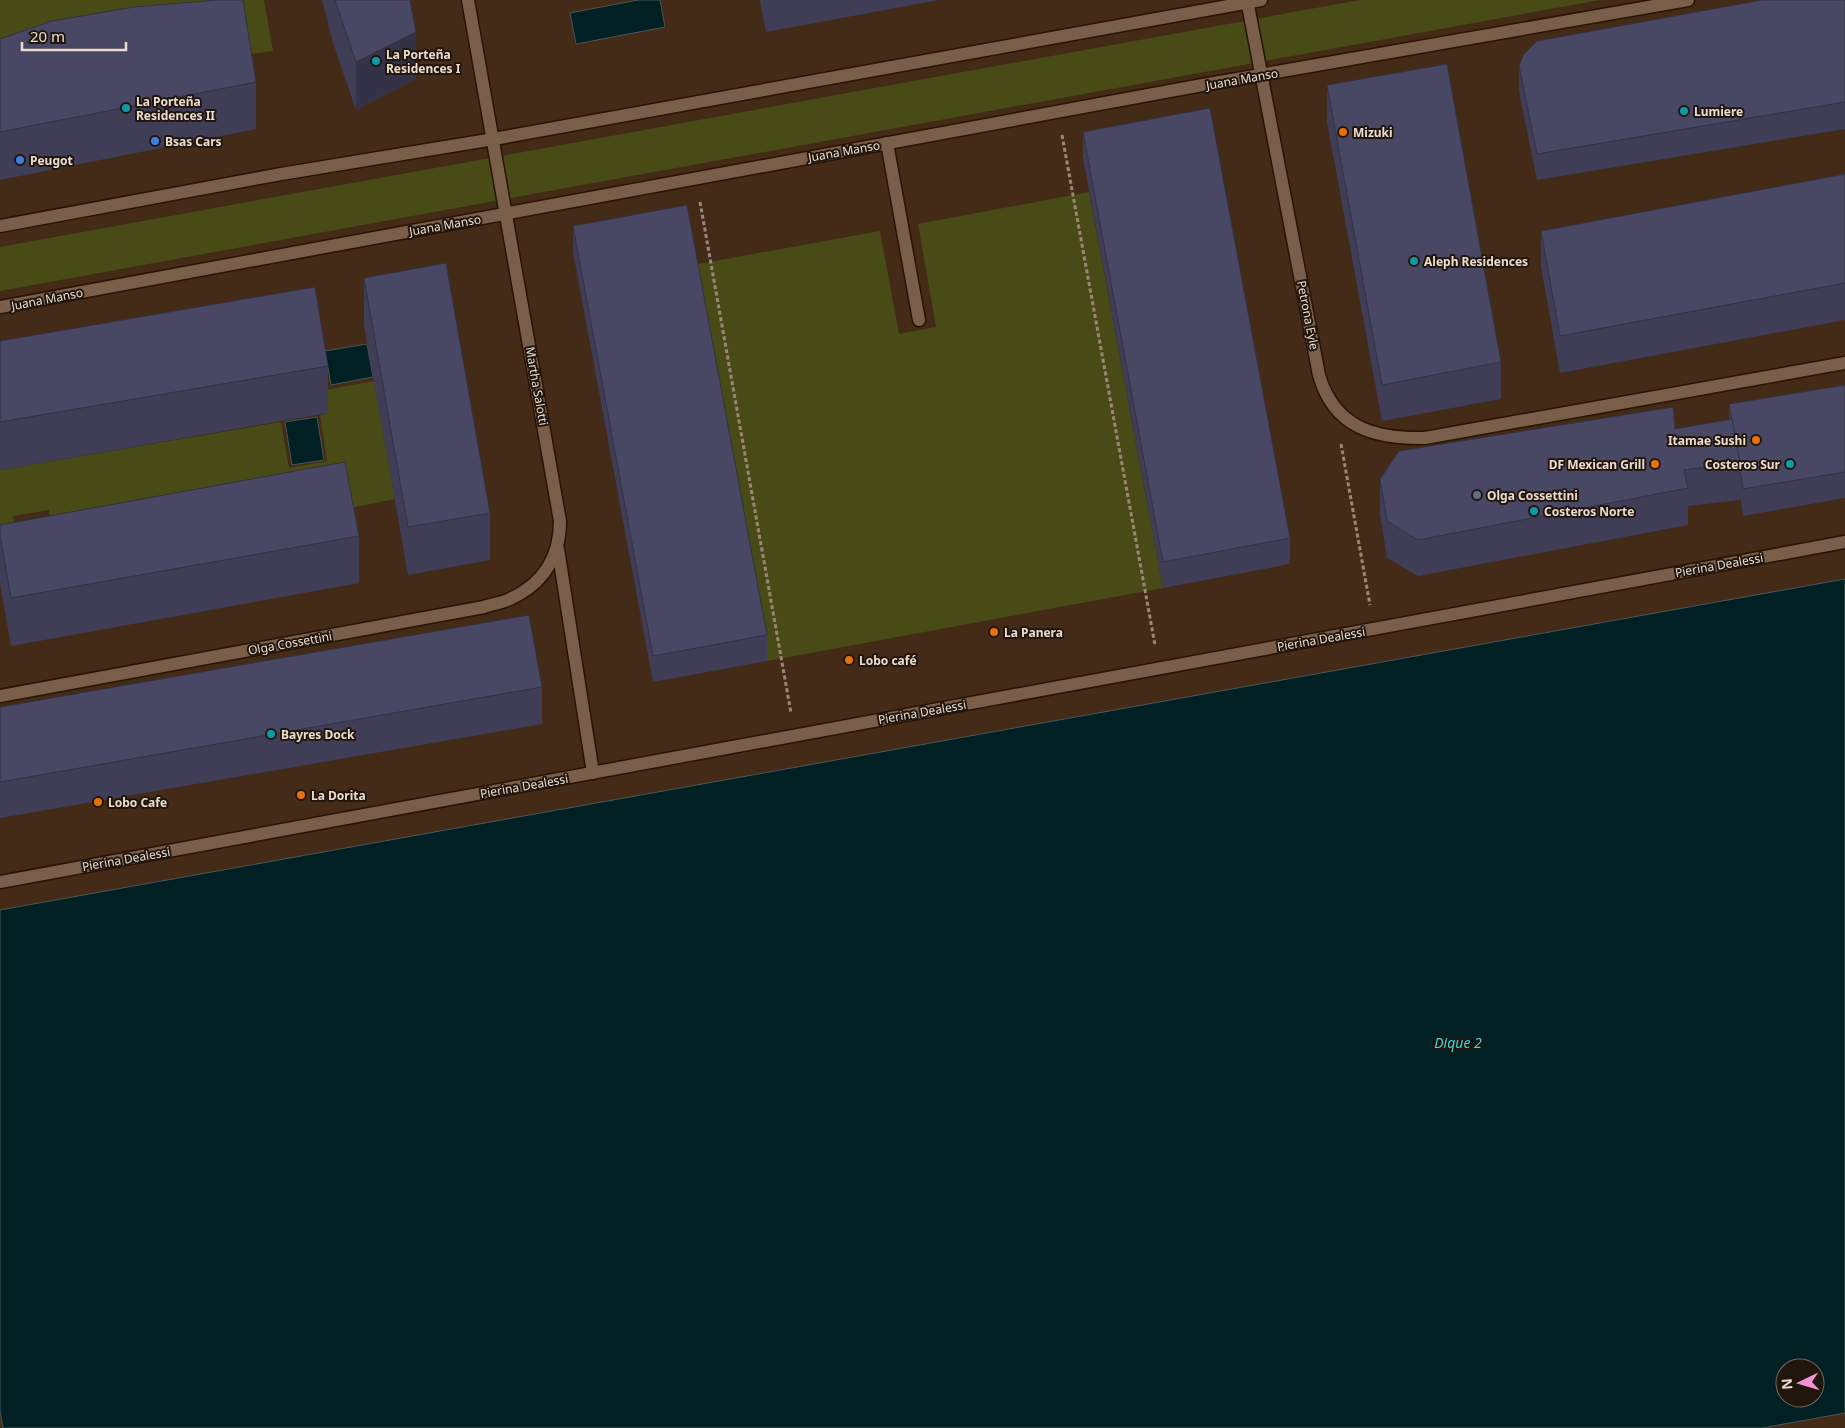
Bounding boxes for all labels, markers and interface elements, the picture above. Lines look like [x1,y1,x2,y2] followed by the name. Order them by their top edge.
[22,20,126,52] scale bar
[30,26,65,46] text: 20 m
[386,46,461,77] place label: La Porteña Residences I
[370,55,382,67] marker: La Porteña Residences I
[1204,64,1279,94] street label: Juana Manso
[136,93,215,124] place label: La Porteña Residences II
[120,102,132,114] marker: La Porteña Residences II
[1694,103,1743,120] place label: Lumiere
[1678,105,1690,117] marker: Lumiere
[1353,124,1393,141] place label: Mizuki
[1337,126,1349,138] marker: Mizuki
[165,133,222,150] place label: Bsas Cars
[149,135,161,147] marker: Bsas Cars
[806,136,881,166] street label: Juana Manso
[30,152,73,169] place label: Peugot
[14,154,26,166] marker: Peugot
[407,210,482,240] street label: Juana Manso
[1424,253,1528,270] place label: Aleph Residences
[1408,255,1420,267] marker: Aleph Residences
[1293,279,1323,351] street label: Petrona Eyle
[9,284,84,314] street label: Juana Manso
[522,345,552,427] street label: Martha Salotti
[1668,432,1746,449] place label: Itamae Sushi
[1750,434,1762,446] marker: Itamae Sushi
[1549,456,1645,473] place label: DF Mexican Grill
[1705,456,1781,473] place label: Costeros Sur
[1649,458,1661,470] marker: DF Mexican Grill
[1784,458,1796,470] marker: Costeros Sur
[1487,487,1578,504] place label: Olga Cossettini
[1471,489,1483,501] marker: Olga Cossettini
[1544,503,1634,520] place label: Costeros Norte
[1528,505,1540,517] marker: Costeros Norte
[1674,549,1764,581] street label: Pierina Dealessi
[1276,623,1366,655] street label: Pierina Dealessi
[1004,624,1063,641] place label: La Panera
[988,626,1000,638] marker: La Panera
[247,627,333,659] street label: Olga Cossettini
[859,652,917,669] place label: Lobo café
[843,654,855,666] marker: Lobo café
[877,696,967,728] street label: Pierina Dealessi
[281,726,355,743] place label: Bayres Dock
[265,728,277,740] marker: Bayres Dock
[479,770,569,802] street label: Pierina Dealessi
[311,787,366,804] place label: La Dorita
[295,789,307,801] marker: La Dorita
[108,794,167,811] place label: Lobo Cafe
[92,796,104,808] marker: Lobo Cafe
[81,843,171,875] street label: Pierina Dealessi
[1434,1033,1482,1052] water label: Dique 2
[1775,1358,1825,1408] north arrow
[1777,1378,1797,1391] text: N

